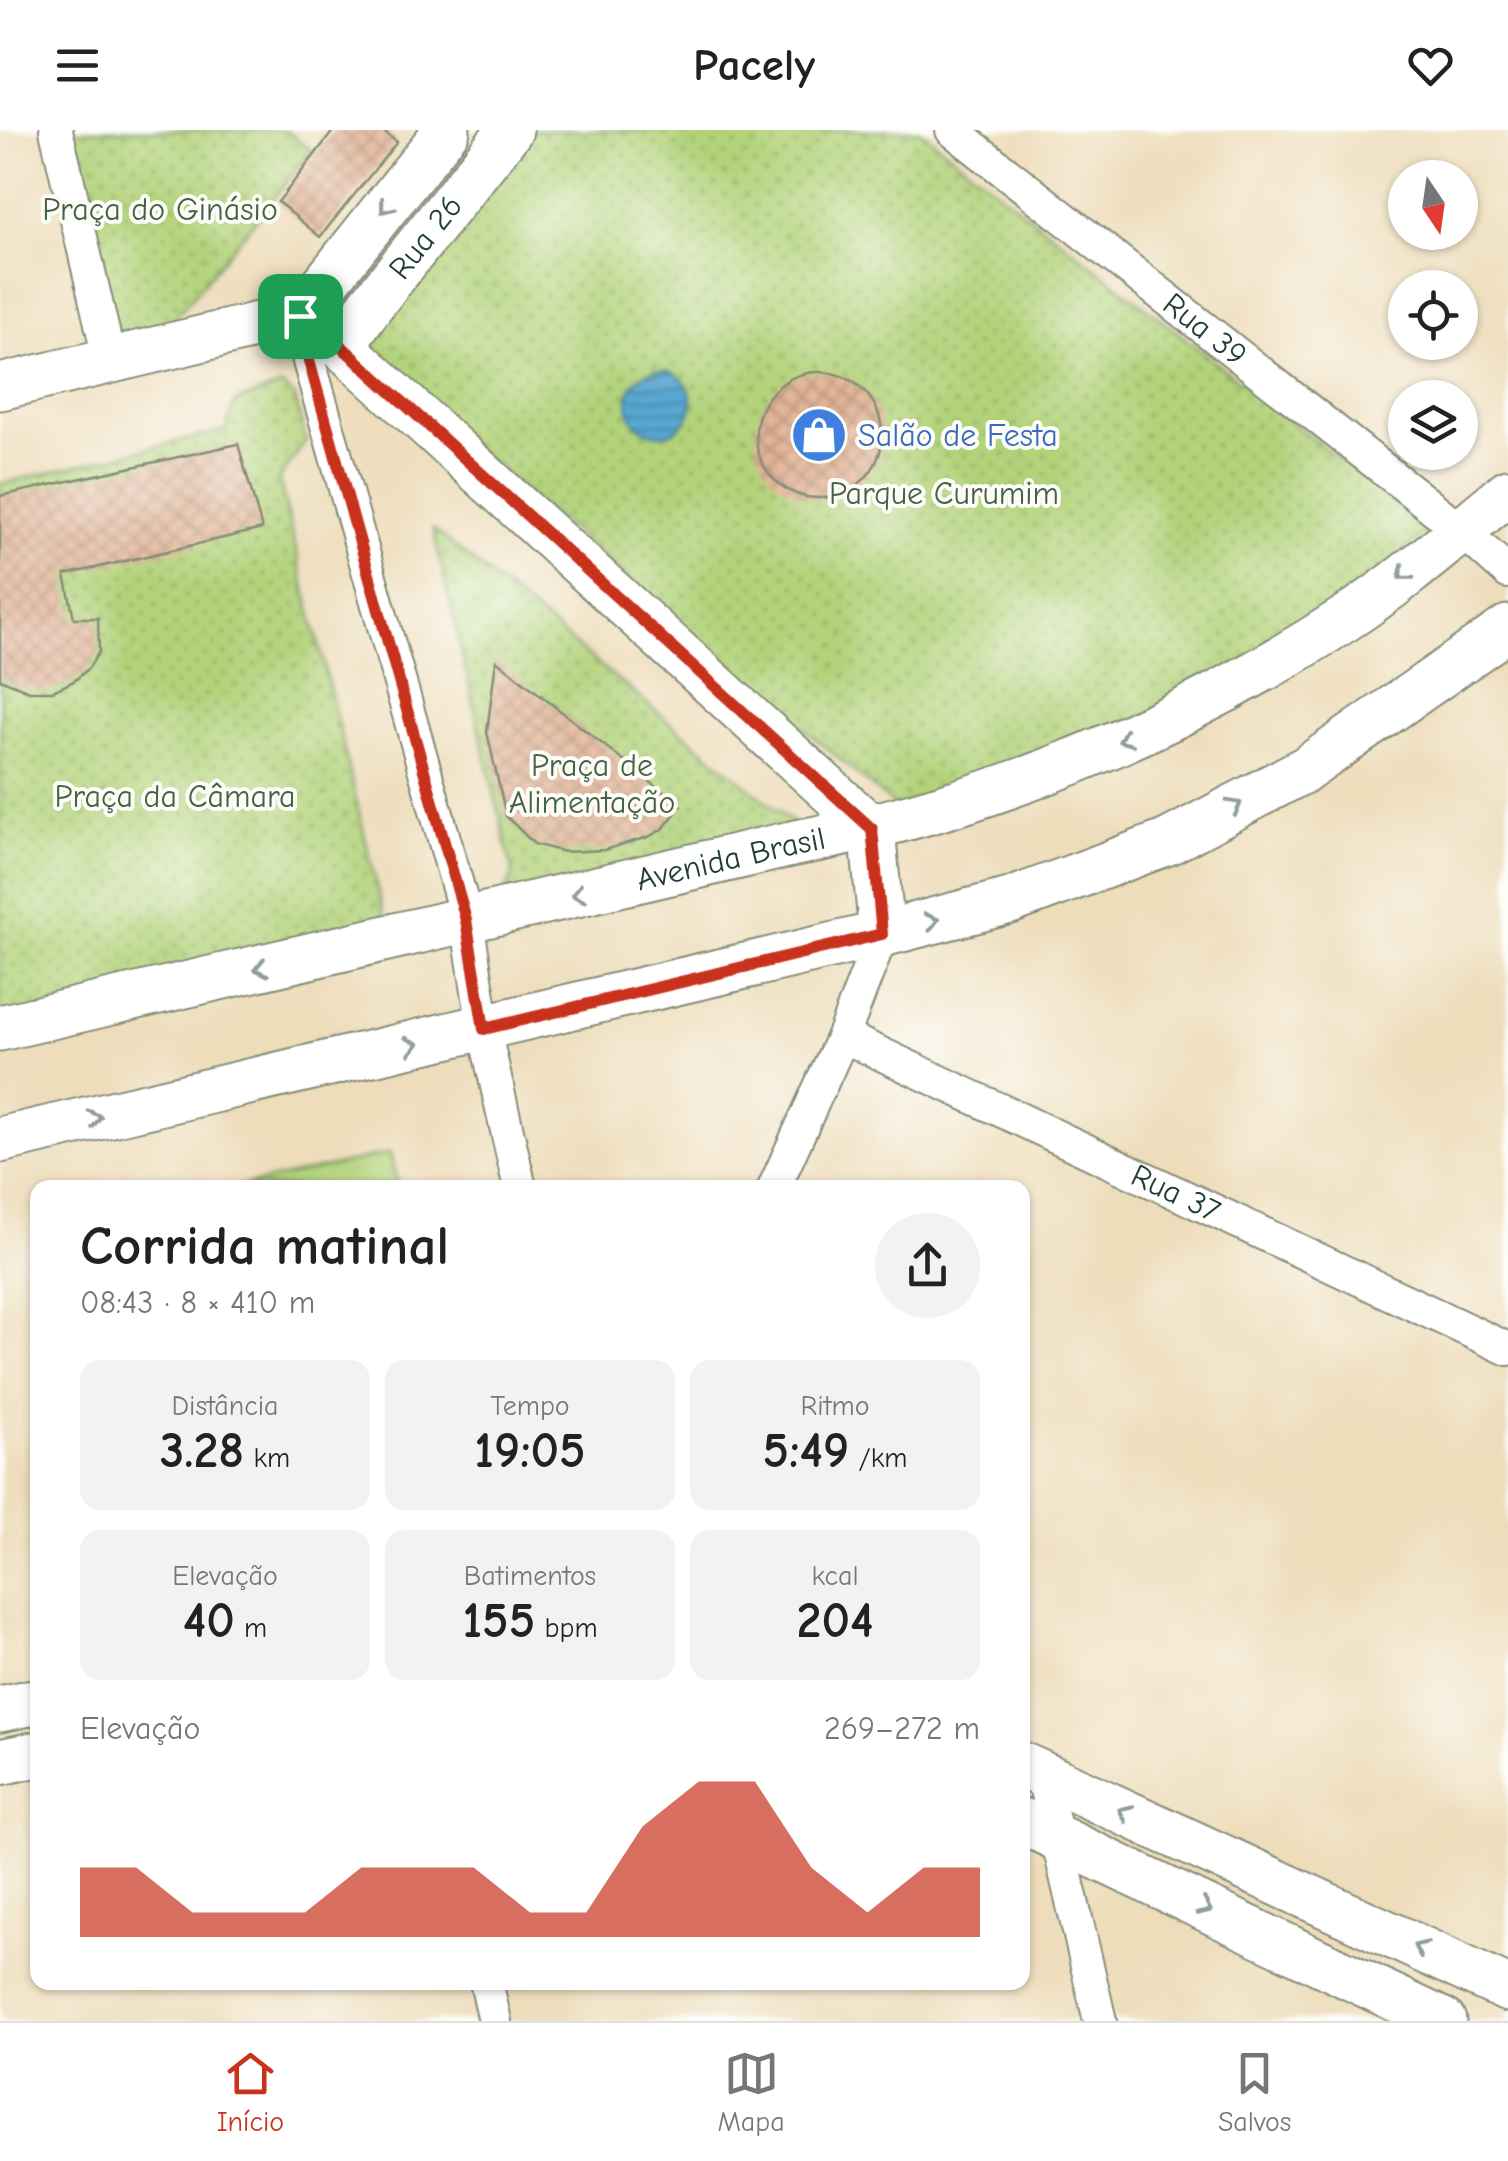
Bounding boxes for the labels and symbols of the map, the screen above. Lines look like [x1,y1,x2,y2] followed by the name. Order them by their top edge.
[1388,160,1478,250] north arrow
[381,188,470,286] street label: Rua 26
[42,191,278,228] park label: Praça do Ginásio
[380,195,398,213] one-way arrow
[258,274,343,359] pin
[1156,285,1254,374] street label: Rua 39
[789,405,849,465] shop icon: Salão de Festa
[858,417,1058,454] place label: Salão de Festa
[829,475,1059,512] park label: Parque Curumim
[1397,562,1415,580] one-way arrow
[1117,727,1135,747] one-way arrow
[509,747,675,821] park label: Praça de Alimentação
[54,778,296,815] park label: Praça da Câmara
[1224,799,1242,818] one-way arrow
[633,820,828,898] street label: Avenida Brasil
[570,882,587,903] one-way arrow
[923,912,940,933] one-way arrow
[253,956,270,977] one-way arrow
[403,1036,420,1057] one-way arrow
[86,1109,103,1130] one-way arrow
[1125,1156,1226,1230] street label: Rua 37
[1117,1804,1135,1824] one-way arrow
[1195,1896,1213,1916] one-way arrow
[1412,1940,1430,1960] one-way arrow

